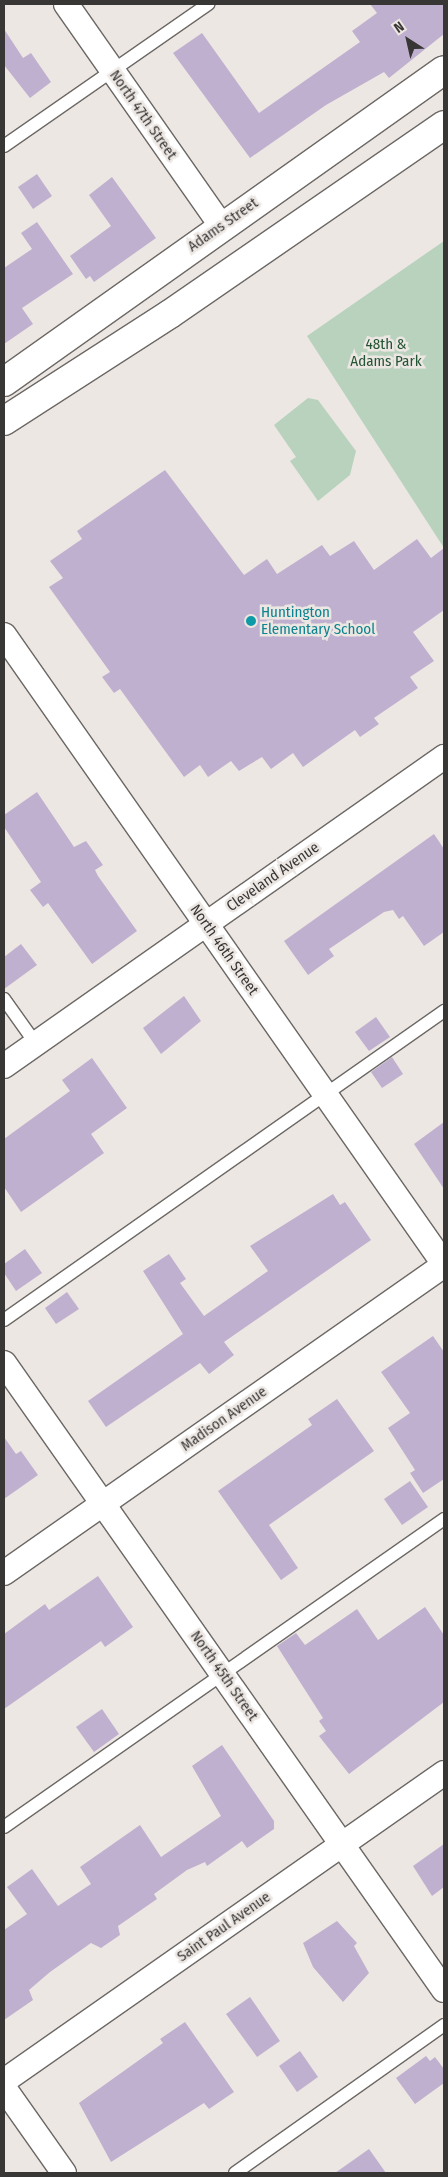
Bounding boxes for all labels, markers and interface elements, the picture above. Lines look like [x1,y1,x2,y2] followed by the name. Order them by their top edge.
[383,15,433,65] north arrow
[391,18,407,37] text: N
[106,67,180,163] street label: North 47th Street
[184,194,262,256] street label: Adams Street
[350,335,422,370] park label: 48th & Adams Park
[261,603,375,638] place label: Huntington Elementary School
[245,615,257,627] marker: Huntington Elementary School
[223,839,323,915] street label: Cleveland Avenue
[186,901,262,999] street label: North 46th Street
[178,1383,270,1455] street label: Madison Avenue
[186,1628,262,1724] street label: North 45th Street
[174,1888,274,1966] street label: Saint Paul Avenue

